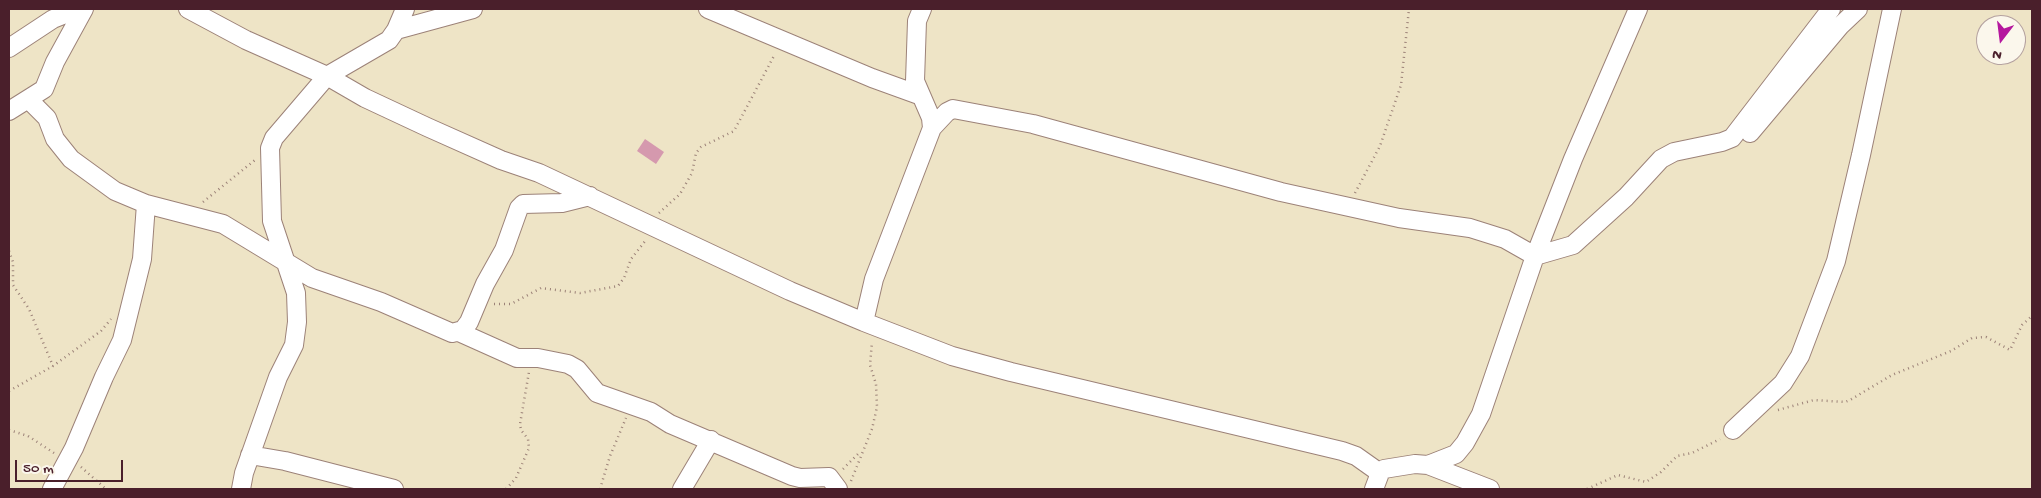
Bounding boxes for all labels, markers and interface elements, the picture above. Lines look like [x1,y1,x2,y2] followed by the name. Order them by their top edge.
[1976,15,2026,65] north arrow
[1991,45,2004,63] text: N
[18,450,125,482] scale bar
[23,460,54,478] text: 50 m

